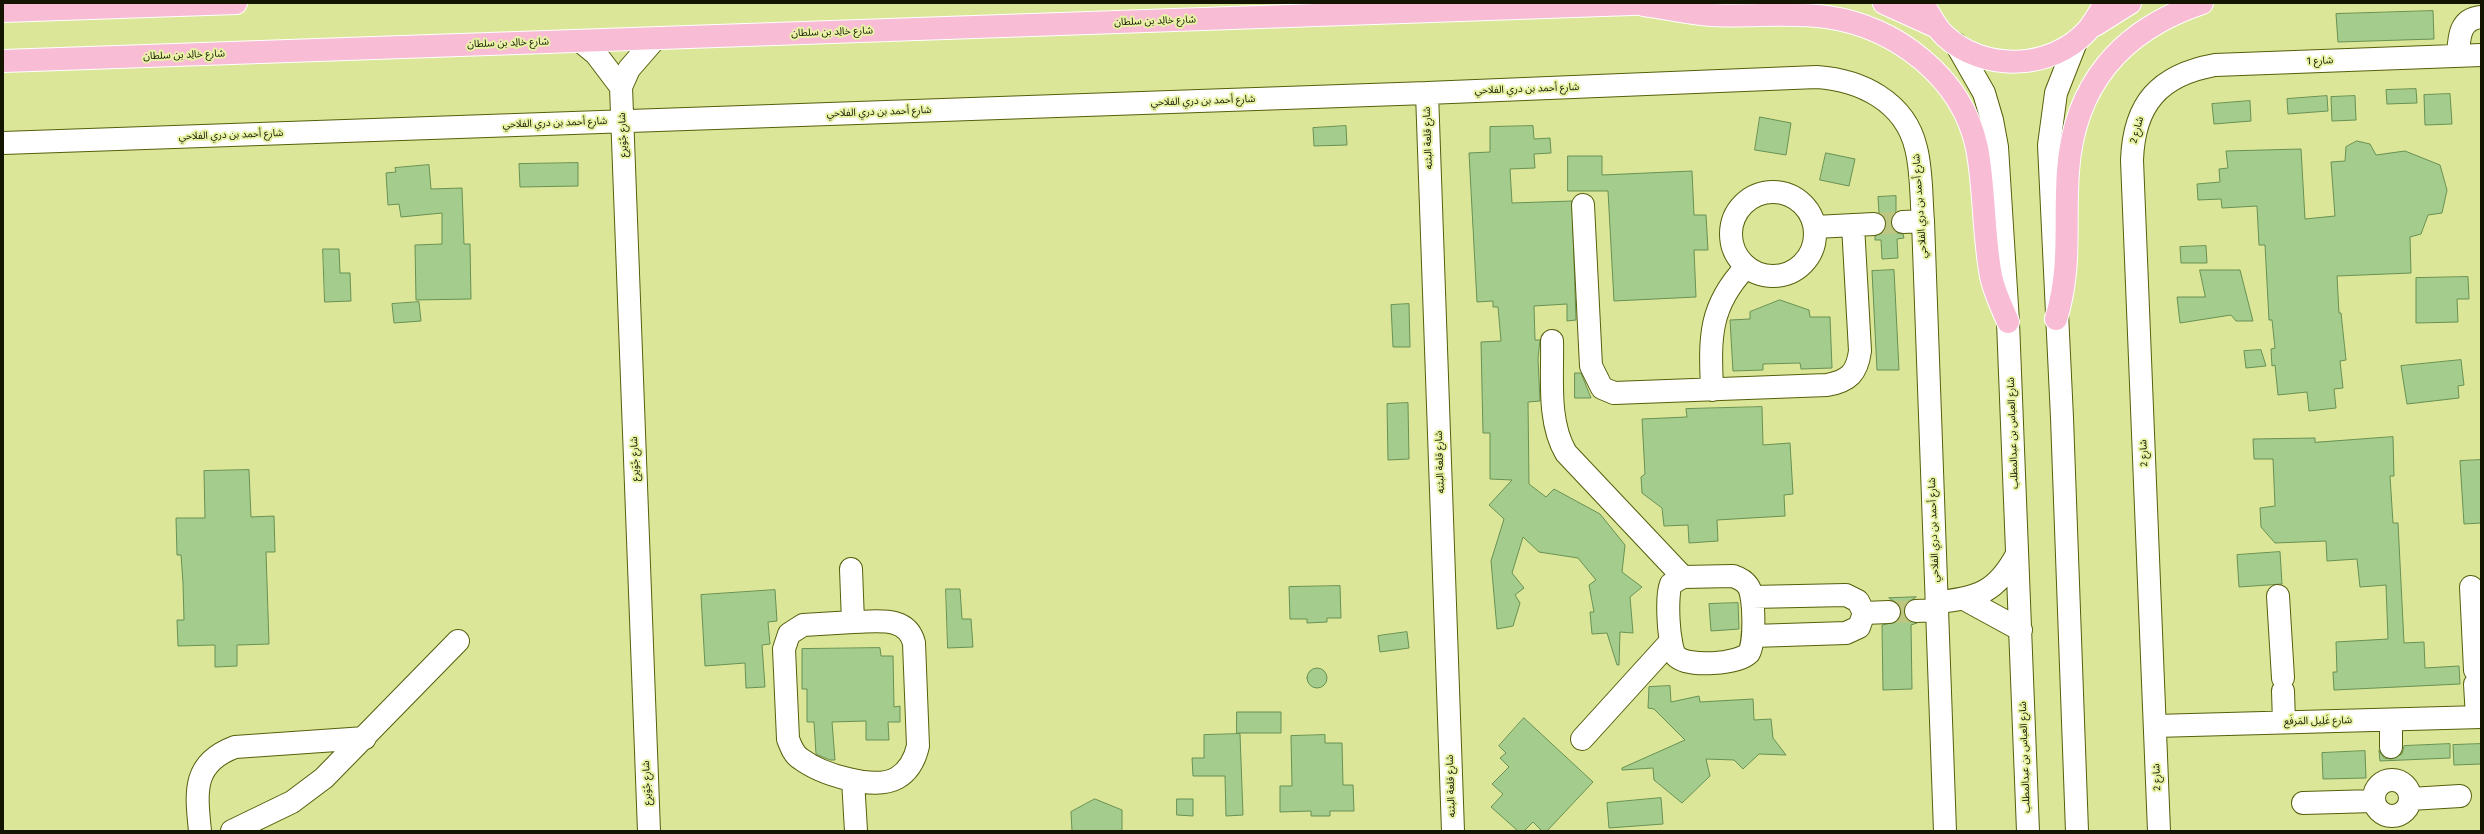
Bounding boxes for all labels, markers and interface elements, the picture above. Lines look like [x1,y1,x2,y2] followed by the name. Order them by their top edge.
[1114,14,1196,28] street label: شارع خالِد بن سلطان
[791,25,873,39] street label: شارع خالِد بن سلطان
[467,36,549,50] street label: شارع خالِد بن سلطان
[143,48,225,62] street label: شارع خالِد بن سلطان
[2307,55,2333,67] street label: شارع 1
[1475,81,1579,97] street label: شارع أحمد بن دري الفلاحي
[1151,93,1255,109] street label: شارع أحمد بن دري الفلاحي
[827,104,931,120] street label: شارع أحمد بن دري الفلاحي
[1421,106,1435,170] street label: شارع قلعة البثنه
[616,112,630,158] street label: شارع جُوَيرِع
[503,115,607,131] street label: شارع أحمد بن دري الفلاحي
[2128,115,2146,145] street label: شارع 2
[179,127,283,143] street label: شارع أحمد بن دري الفلاحي
[1910,153,1930,259] street label: شارع أحمد بن دري الفلاحي
[2005,377,2021,489] street label: شارع العباس بن عبدالمطلب
[1433,430,1447,494] street label: شارع قلعة البثنه
[628,436,642,482] street label: شارع جُوَيرِع
[2138,439,2150,467] street label: شارع 2
[1926,478,1942,582] street label: شارع أحمد بن دري الفلاحي
[2017,701,2033,813] street label: شارع العباس بن عبدالمطلب
[2284,714,2352,728] street label: شارع غَلِيل المَرفَع
[1444,754,1458,818] street label: شارع قلعة البثنه
[640,760,654,806] street label: شارع جُوَيرِع
[2151,763,2163,791] street label: شارع 2

